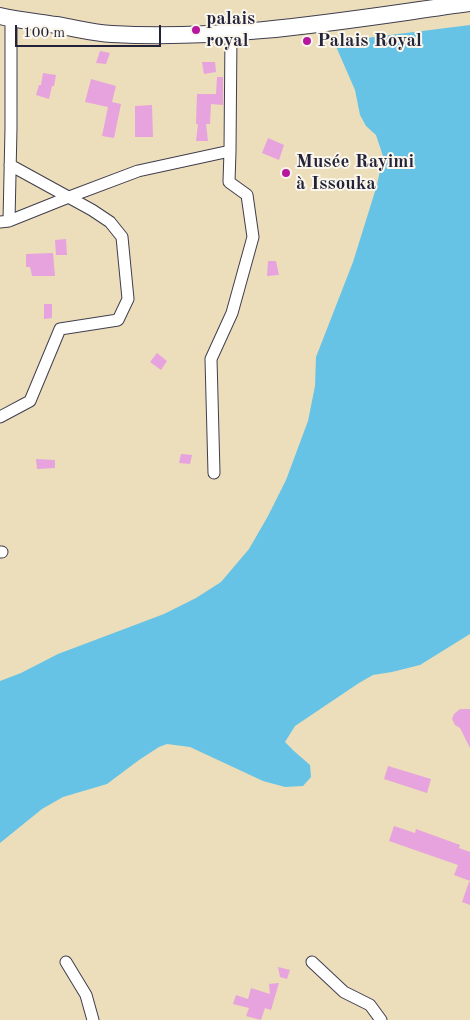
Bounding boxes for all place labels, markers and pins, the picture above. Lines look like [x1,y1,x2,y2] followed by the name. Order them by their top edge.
[206,8,255,52] place label: palais royal
[190,24,202,36] marker: palais royal
[317,30,422,52] place label: Palais Royal
[301,35,313,47] marker: Palais Royal
[296,151,414,195] place label: Musée Rayimi à Issouka
[280,167,292,179] marker: Musée Rayimi à Issouka

